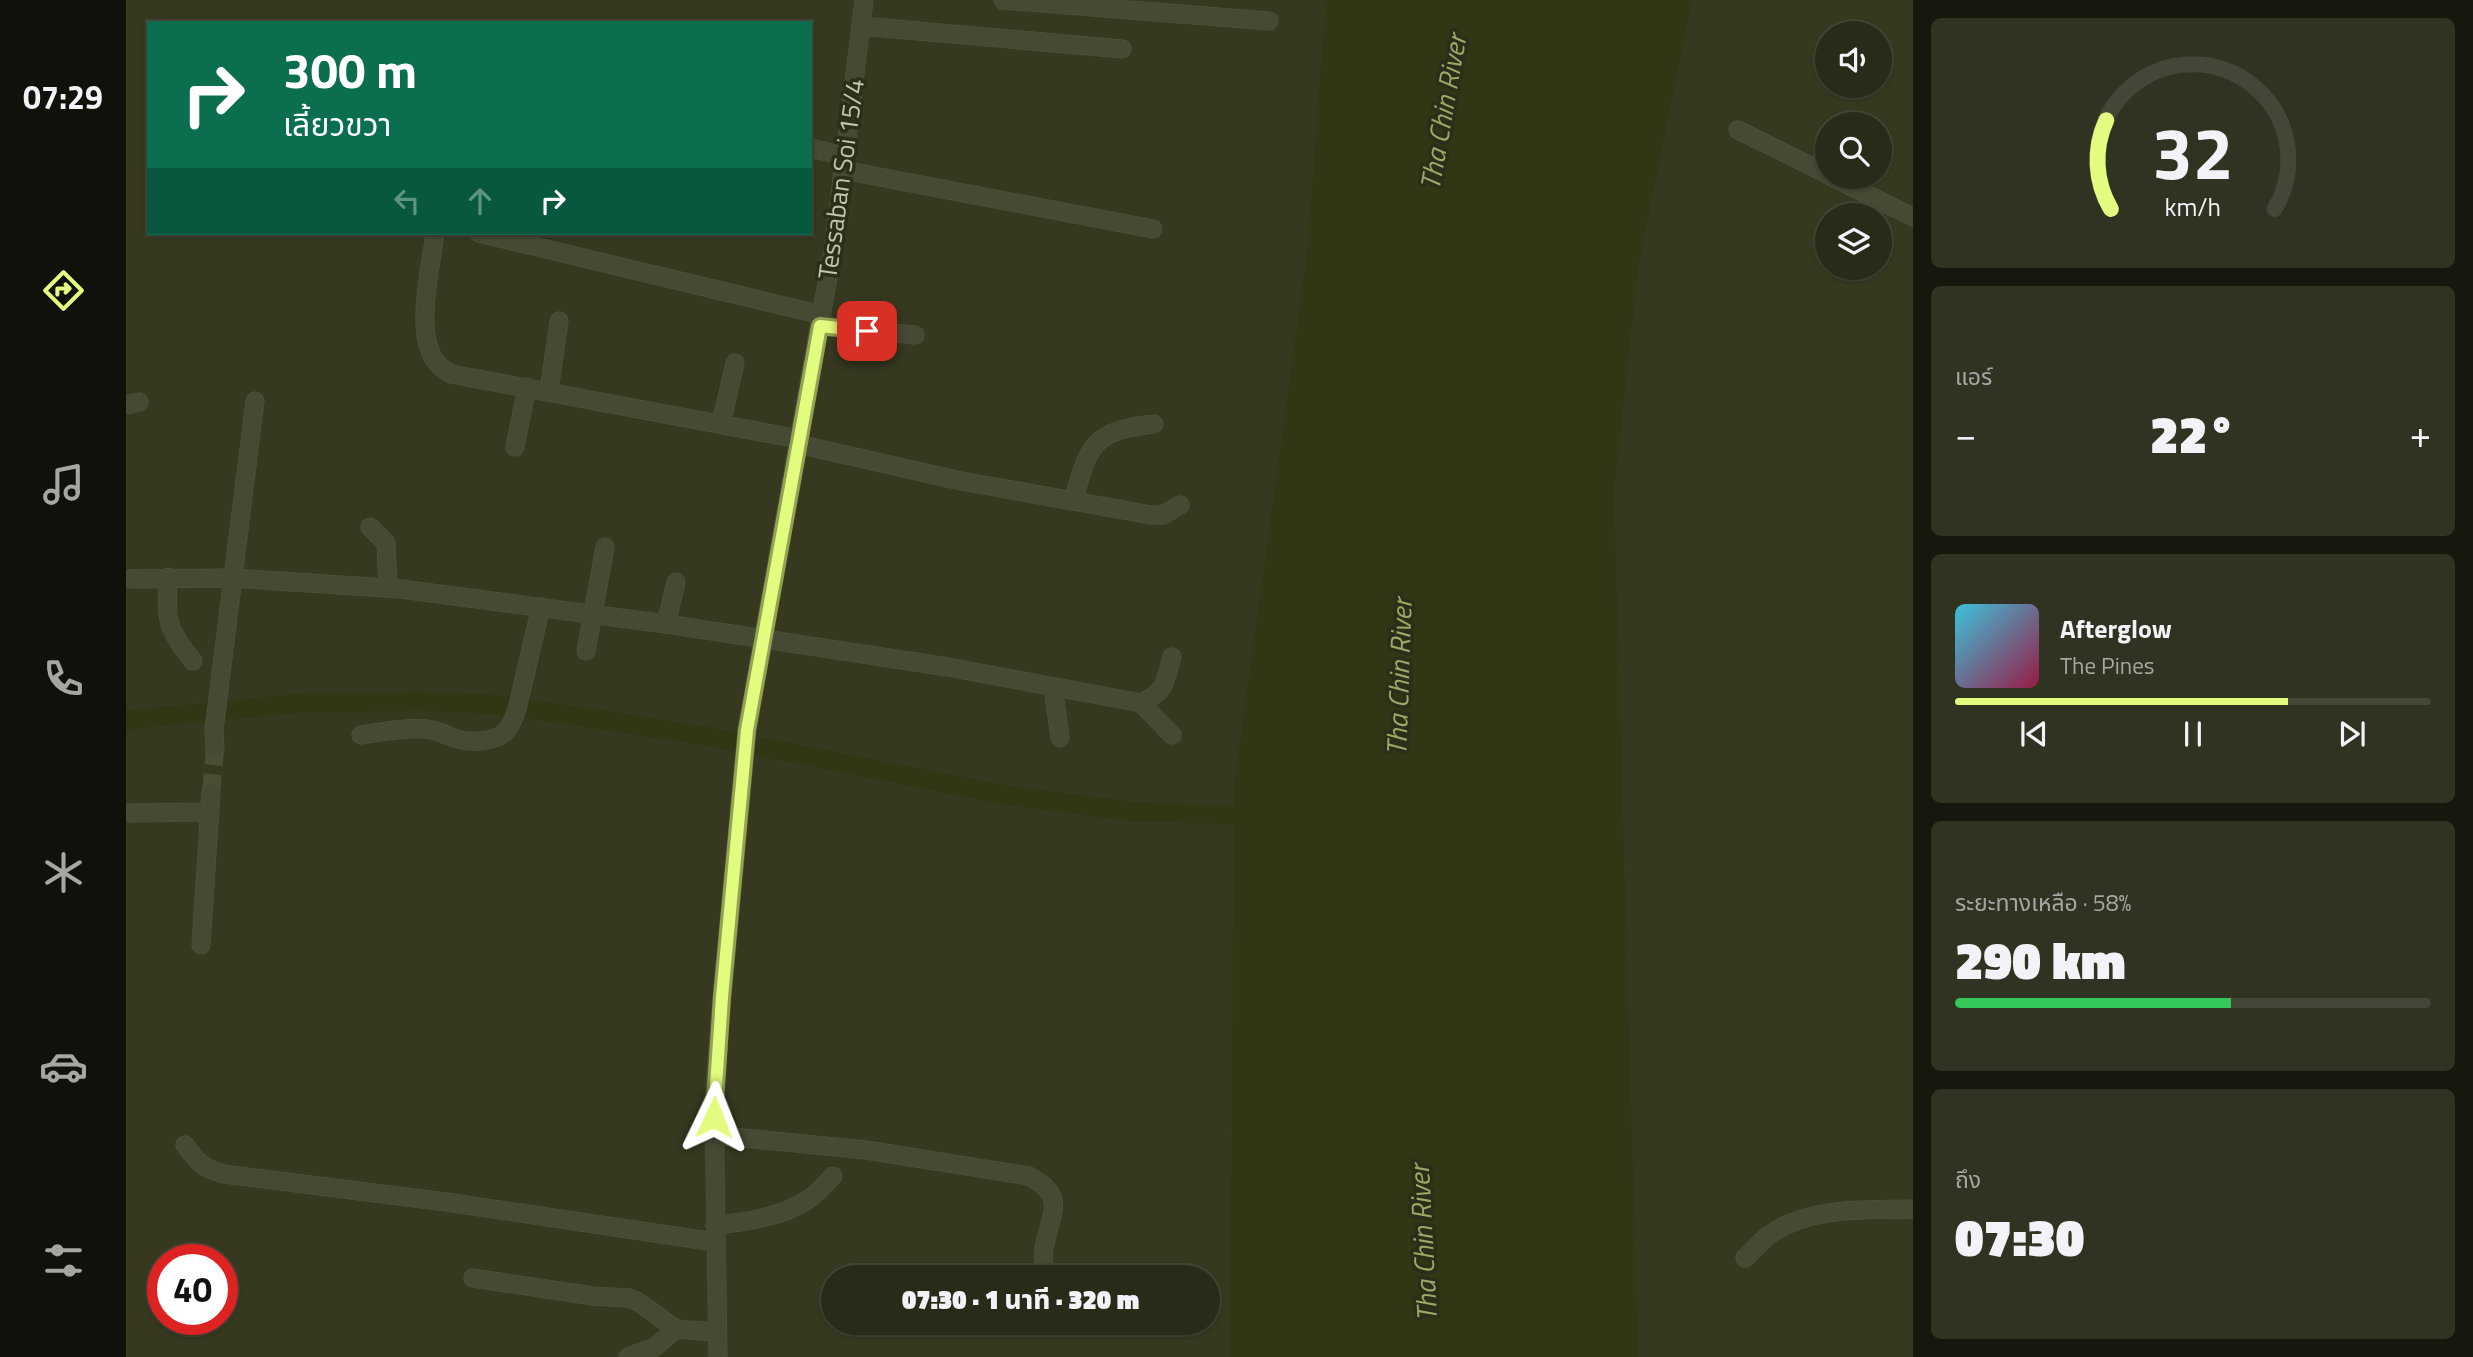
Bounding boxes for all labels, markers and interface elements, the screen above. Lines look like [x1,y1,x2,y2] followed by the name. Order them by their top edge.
[1815,21,1892,280] map controls
[1815,21,1892,98] button: sound
[1408,28,1478,193] water label: Tha Chin River
[283,32,417,107] text: 300 m
[168,49,259,140] icon: right
[23,73,103,121] text: 07:29
[807,76,874,281] street label: Tessaban Soi 15/4
[2152,97,2234,207] text: 32
[283,100,391,148] text: เลี้ยวขวา
[1815,112,1892,189] button: search
[388,182,426,220] icon: left
[461,182,499,220] icon: ahead
[534,182,572,220] icon: right
[2165,188,2221,226] text: km/h
[1815,203,1892,280] button: layers
[39,266,88,315] icon: directions
[837,301,897,361] pin
[848,312,886,350] icon: arrive
[1955,359,1992,394] text: แอร์
[2150,394,2236,473] text: 22°
[1955,405,1976,463] text: −
[2410,405,2431,463] text: +
[39,460,88,509] icon: music
[1374,595,1423,756] water label: Tha Chin River
[2060,609,2172,648] text: Afterglow
[2060,648,2154,683] text: The Pines
[39,654,88,703] icon: phone
[2015,715,2053,753] icon: previous
[2174,715,2212,753] icon: pause
[2333,715,2371,753] icon: next
[39,848,88,897] icon: climate
[1955,885,2132,920] text: ระยะทางเหลือ · 58%
[1955,920,2126,999] text: 290 km
[39,1042,88,1091] icon: car
[677,1080,751,1154] position arrow
[1397,1160,1448,1323] water label: Tha Chin River
[1955,1162,1981,1197] text: ถึง
[1955,1197,2084,1276] text: 07:30
[39,1236,88,1285] icon: filters
[147,1244,238,1335] speed limit sign: 40
[902,1280,1139,1319] text: 07:30 · 1 นาที · 320 m

